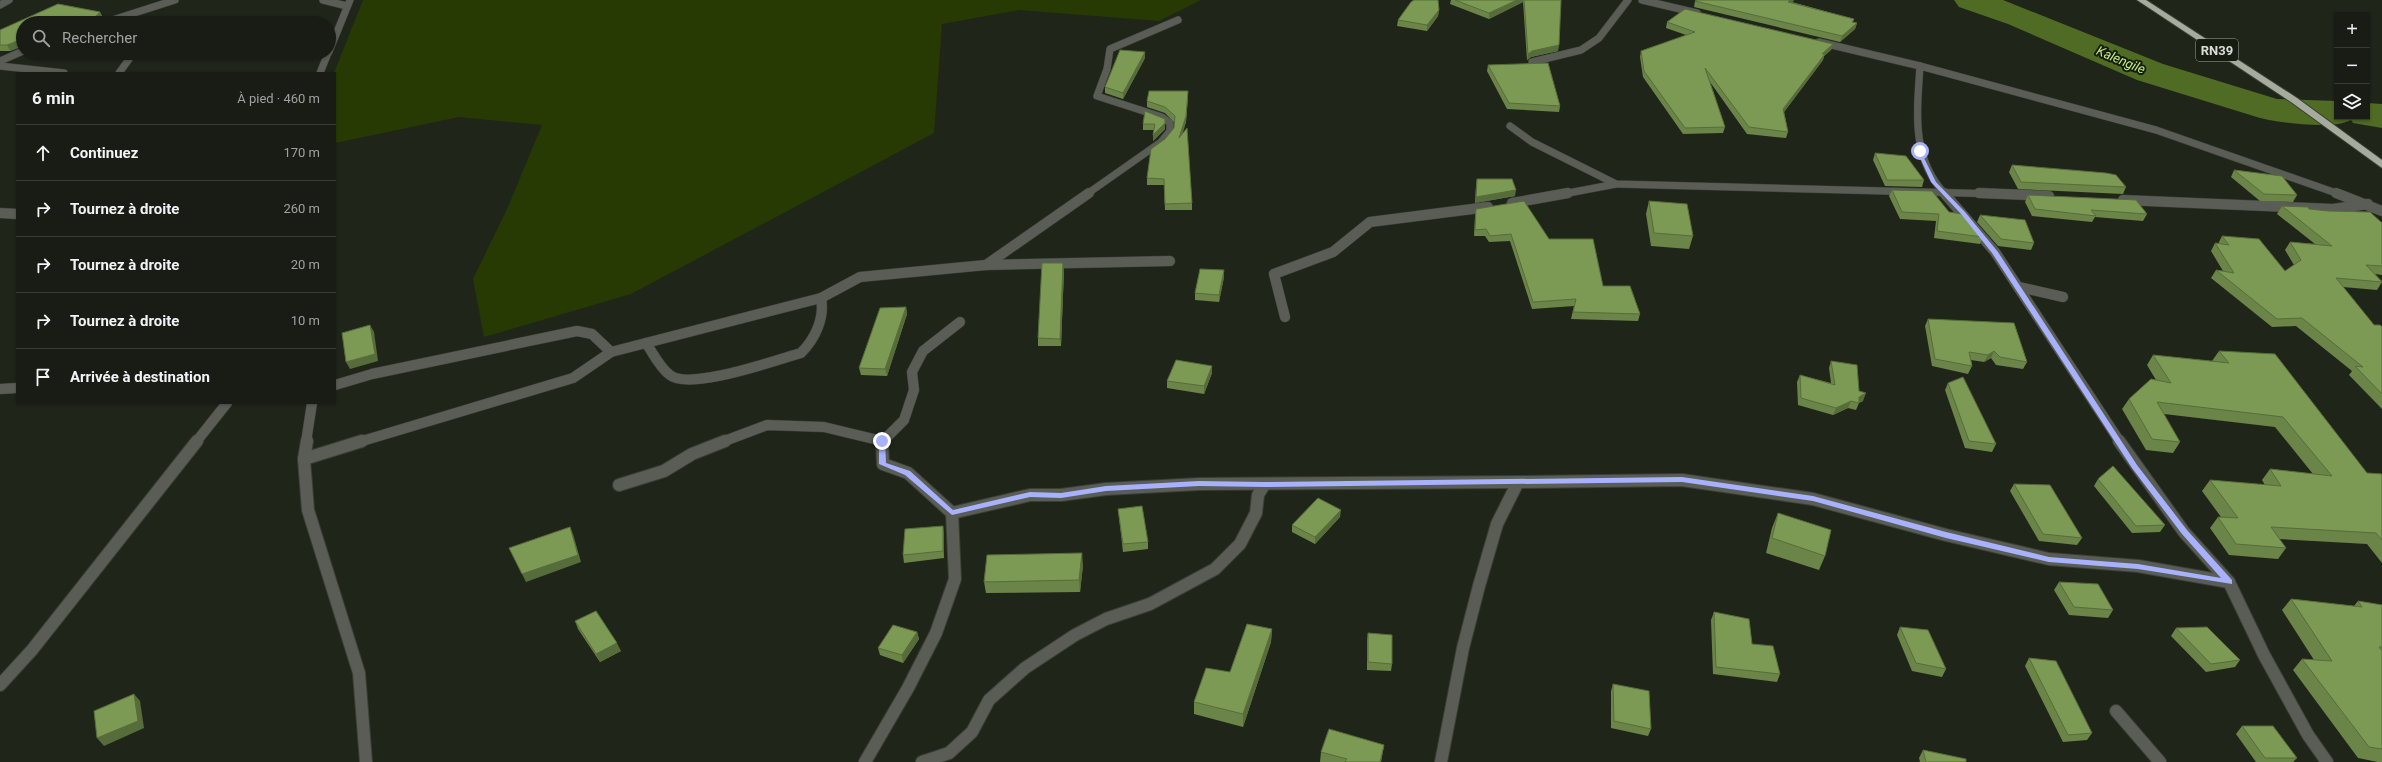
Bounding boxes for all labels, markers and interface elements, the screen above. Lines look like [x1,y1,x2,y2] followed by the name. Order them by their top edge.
[2334,12,2370,120] map controls
[2334,12,2370,48] button: +
[16,16,336,60] search box
[30,27,52,49] icon: search
[62,29,137,47] text: Rechercher
[2196,39,2238,61] road number: RN39
[2094,43,2148,77] water label: Kalengile
[2334,48,2370,84] button: −
[2334,84,2370,120] button: layers
[32,88,75,108] text: 6 min
[237,91,320,106] text: À pied · 460 m
[32,142,54,164] icon: ahead
[1911,142,1929,160] route start
[70,144,138,162] text: Continuez
[283,145,320,160] text: 170 m
[32,198,54,220] icon: right
[70,200,179,218] text: Tournez à droite
[283,201,320,216] text: 260 m
[32,254,54,276] icon: right
[70,256,179,274] text: Tournez à droite
[291,257,320,272] text: 20 m
[32,310,54,332] icon: right
[70,312,179,330] text: Tournez à droite
[291,313,320,328] text: 10 m
[32,366,54,388] icon: arrive
[70,368,210,386] text: Arrivée à destination
[873,432,891,450] route end

